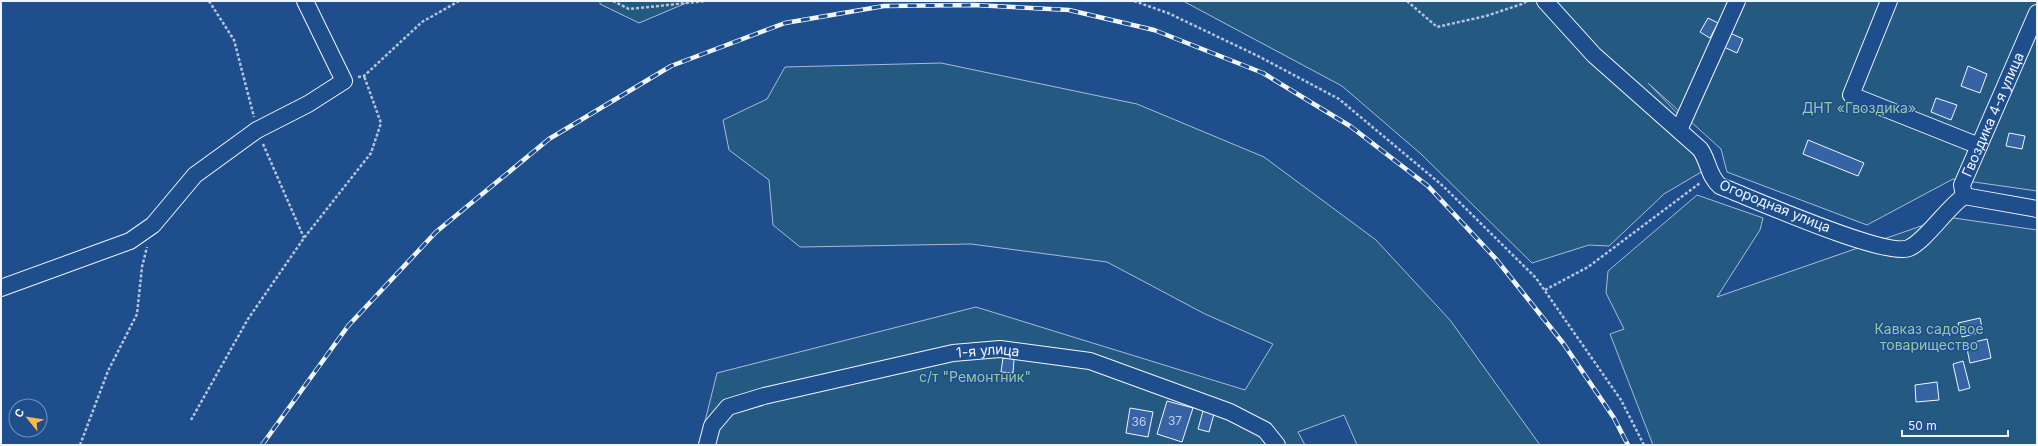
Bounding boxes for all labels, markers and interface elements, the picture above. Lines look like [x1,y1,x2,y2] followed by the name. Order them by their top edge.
[1958,50,2027,179] street label: Гвоздика 4-я улица
[1802,99,1916,116] park label: ДНТ «Гвоздика»
[1717,175,1833,236] street label: Огородная улица
[1874,320,1984,353] park label: Кавказ садовое товарищество
[955,340,1021,361] street label: 1-я улица
[919,368,1031,385] park label: с/т "Ремонтник"
[8,398,48,438] north arrow
[11,406,27,420] text: С
[1902,412,2008,438] scale bar
[1168,413,1182,428] house number: 37
[1132,414,1146,429] house number: 36
[1908,418,1937,433] text: 50 m

